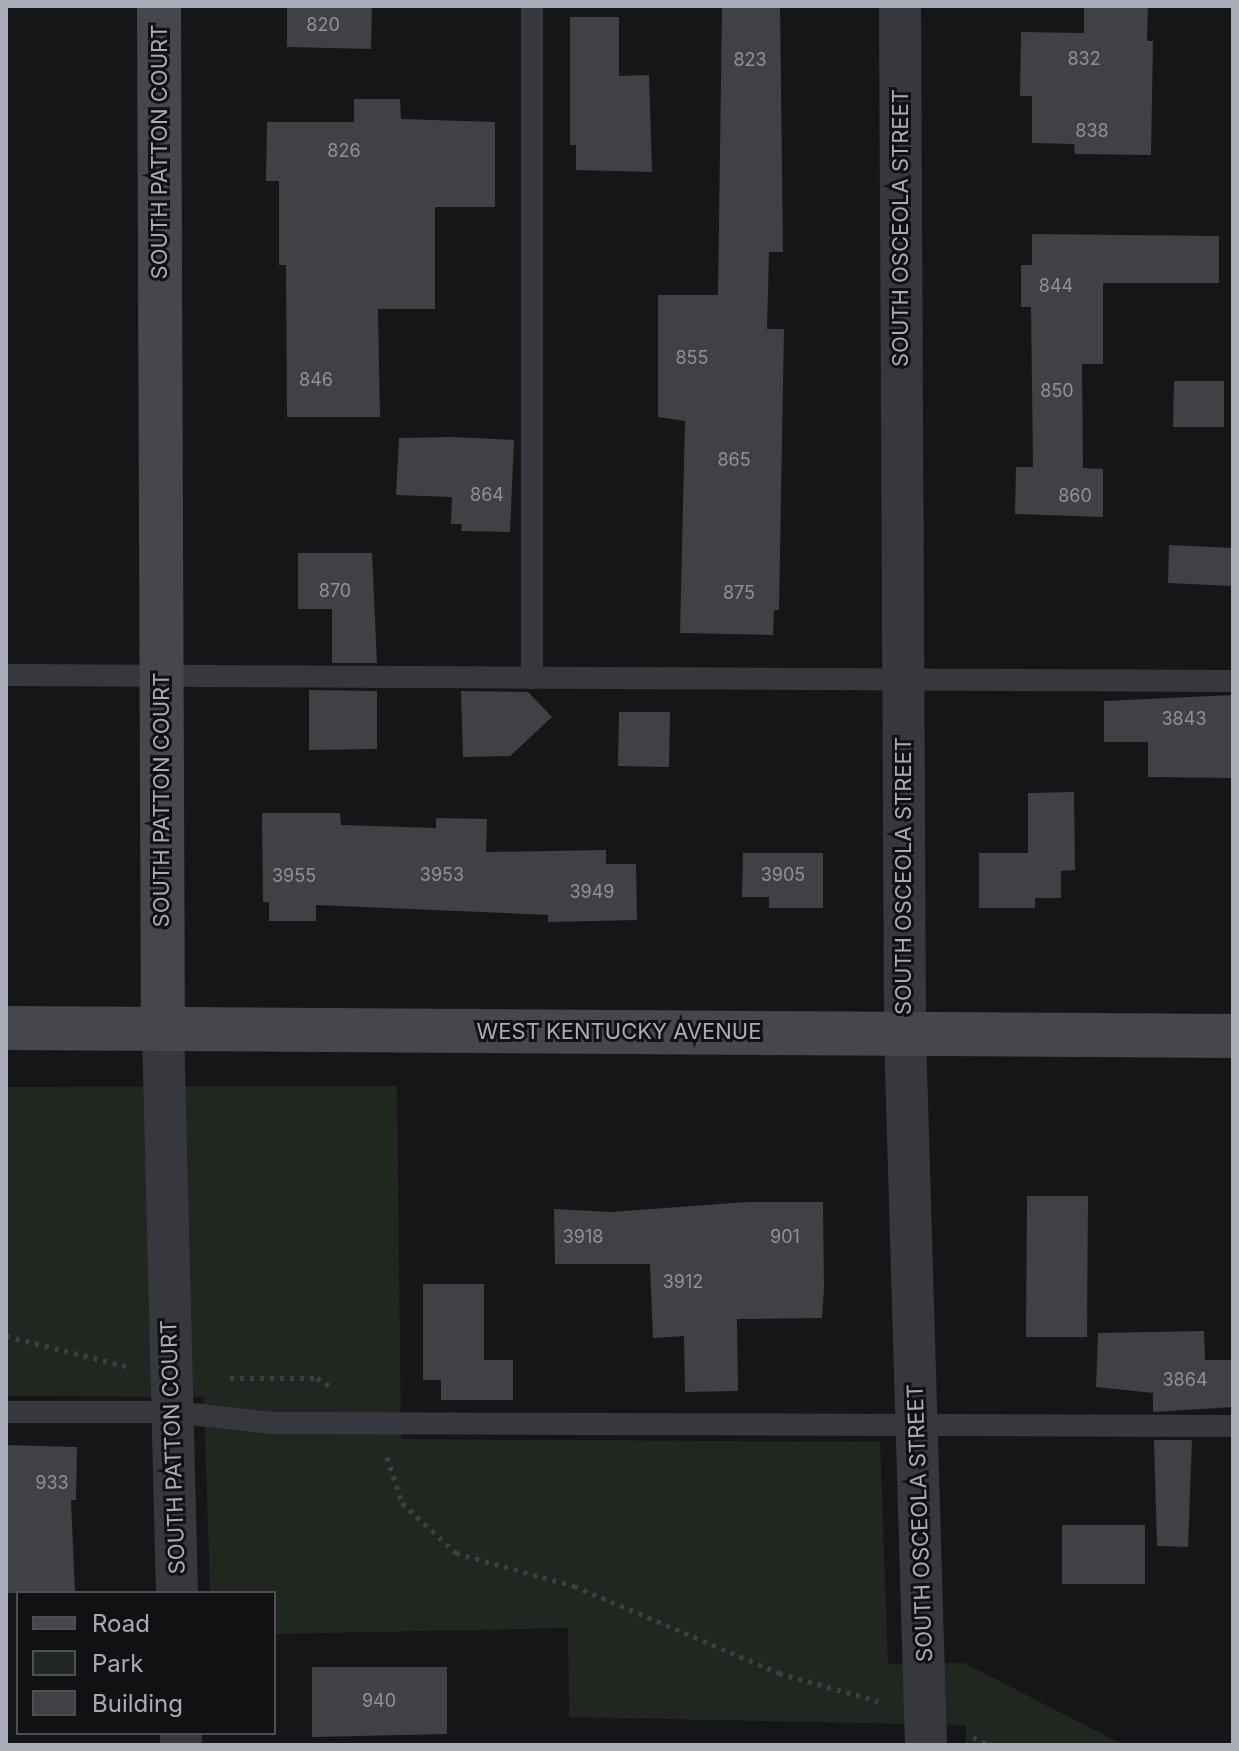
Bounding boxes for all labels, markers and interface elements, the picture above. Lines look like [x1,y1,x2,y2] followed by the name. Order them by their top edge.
[306,14,340,36] house number: 820
[147,25,173,279] street label: SOUTH PATTON COURT
[1067,48,1101,70] house number: 832
[733,49,767,71] house number: 823
[888,89,914,367] street label: SOUTH OSCEOLA STREET
[1075,120,1109,142] house number: 838
[327,140,361,162] house number: 826
[1039,275,1073,297] house number: 844
[675,347,709,369] house number: 855
[299,369,333,391] house number: 846
[1040,380,1074,402] house number: 850
[717,449,751,471] house number: 865
[470,484,504,506] house number: 864
[1058,485,1092,507] house number: 860
[319,580,351,602] house number: 870
[723,582,755,604] house number: 875
[149,673,175,927] street label: SOUTH PATTON COURT
[1162,708,1206,730] house number: 3843
[891,737,917,1015] street label: SOUTH OSCEOLA STREET
[420,864,464,886] house number: 3953
[761,864,805,886] house number: 3905
[272,865,316,887] house number: 3955
[569,881,615,903] house number: 3949
[477,1019,761,1045] street label: WEST KENTUCKY AVENUE
[563,1226,603,1248] house number: 3918
[770,1226,800,1248] house number: 901
[663,1271,703,1293] house number: 3912
[155,1319,191,1575] street label: SOUTH PATTON COURT
[1162,1369,1208,1391] house number: 3864
[902,1384,938,1662] street label: SOUTH OSCEOLA STREET
[35,1472,69,1494] house number: 933
[16,1591,276,1735] legend
[92,1609,150,1638] text: Road
[92,1649,143,1678] text: Park
[92,1689,183,1718] text: Building
[362,1690,396,1712] house number: 940

